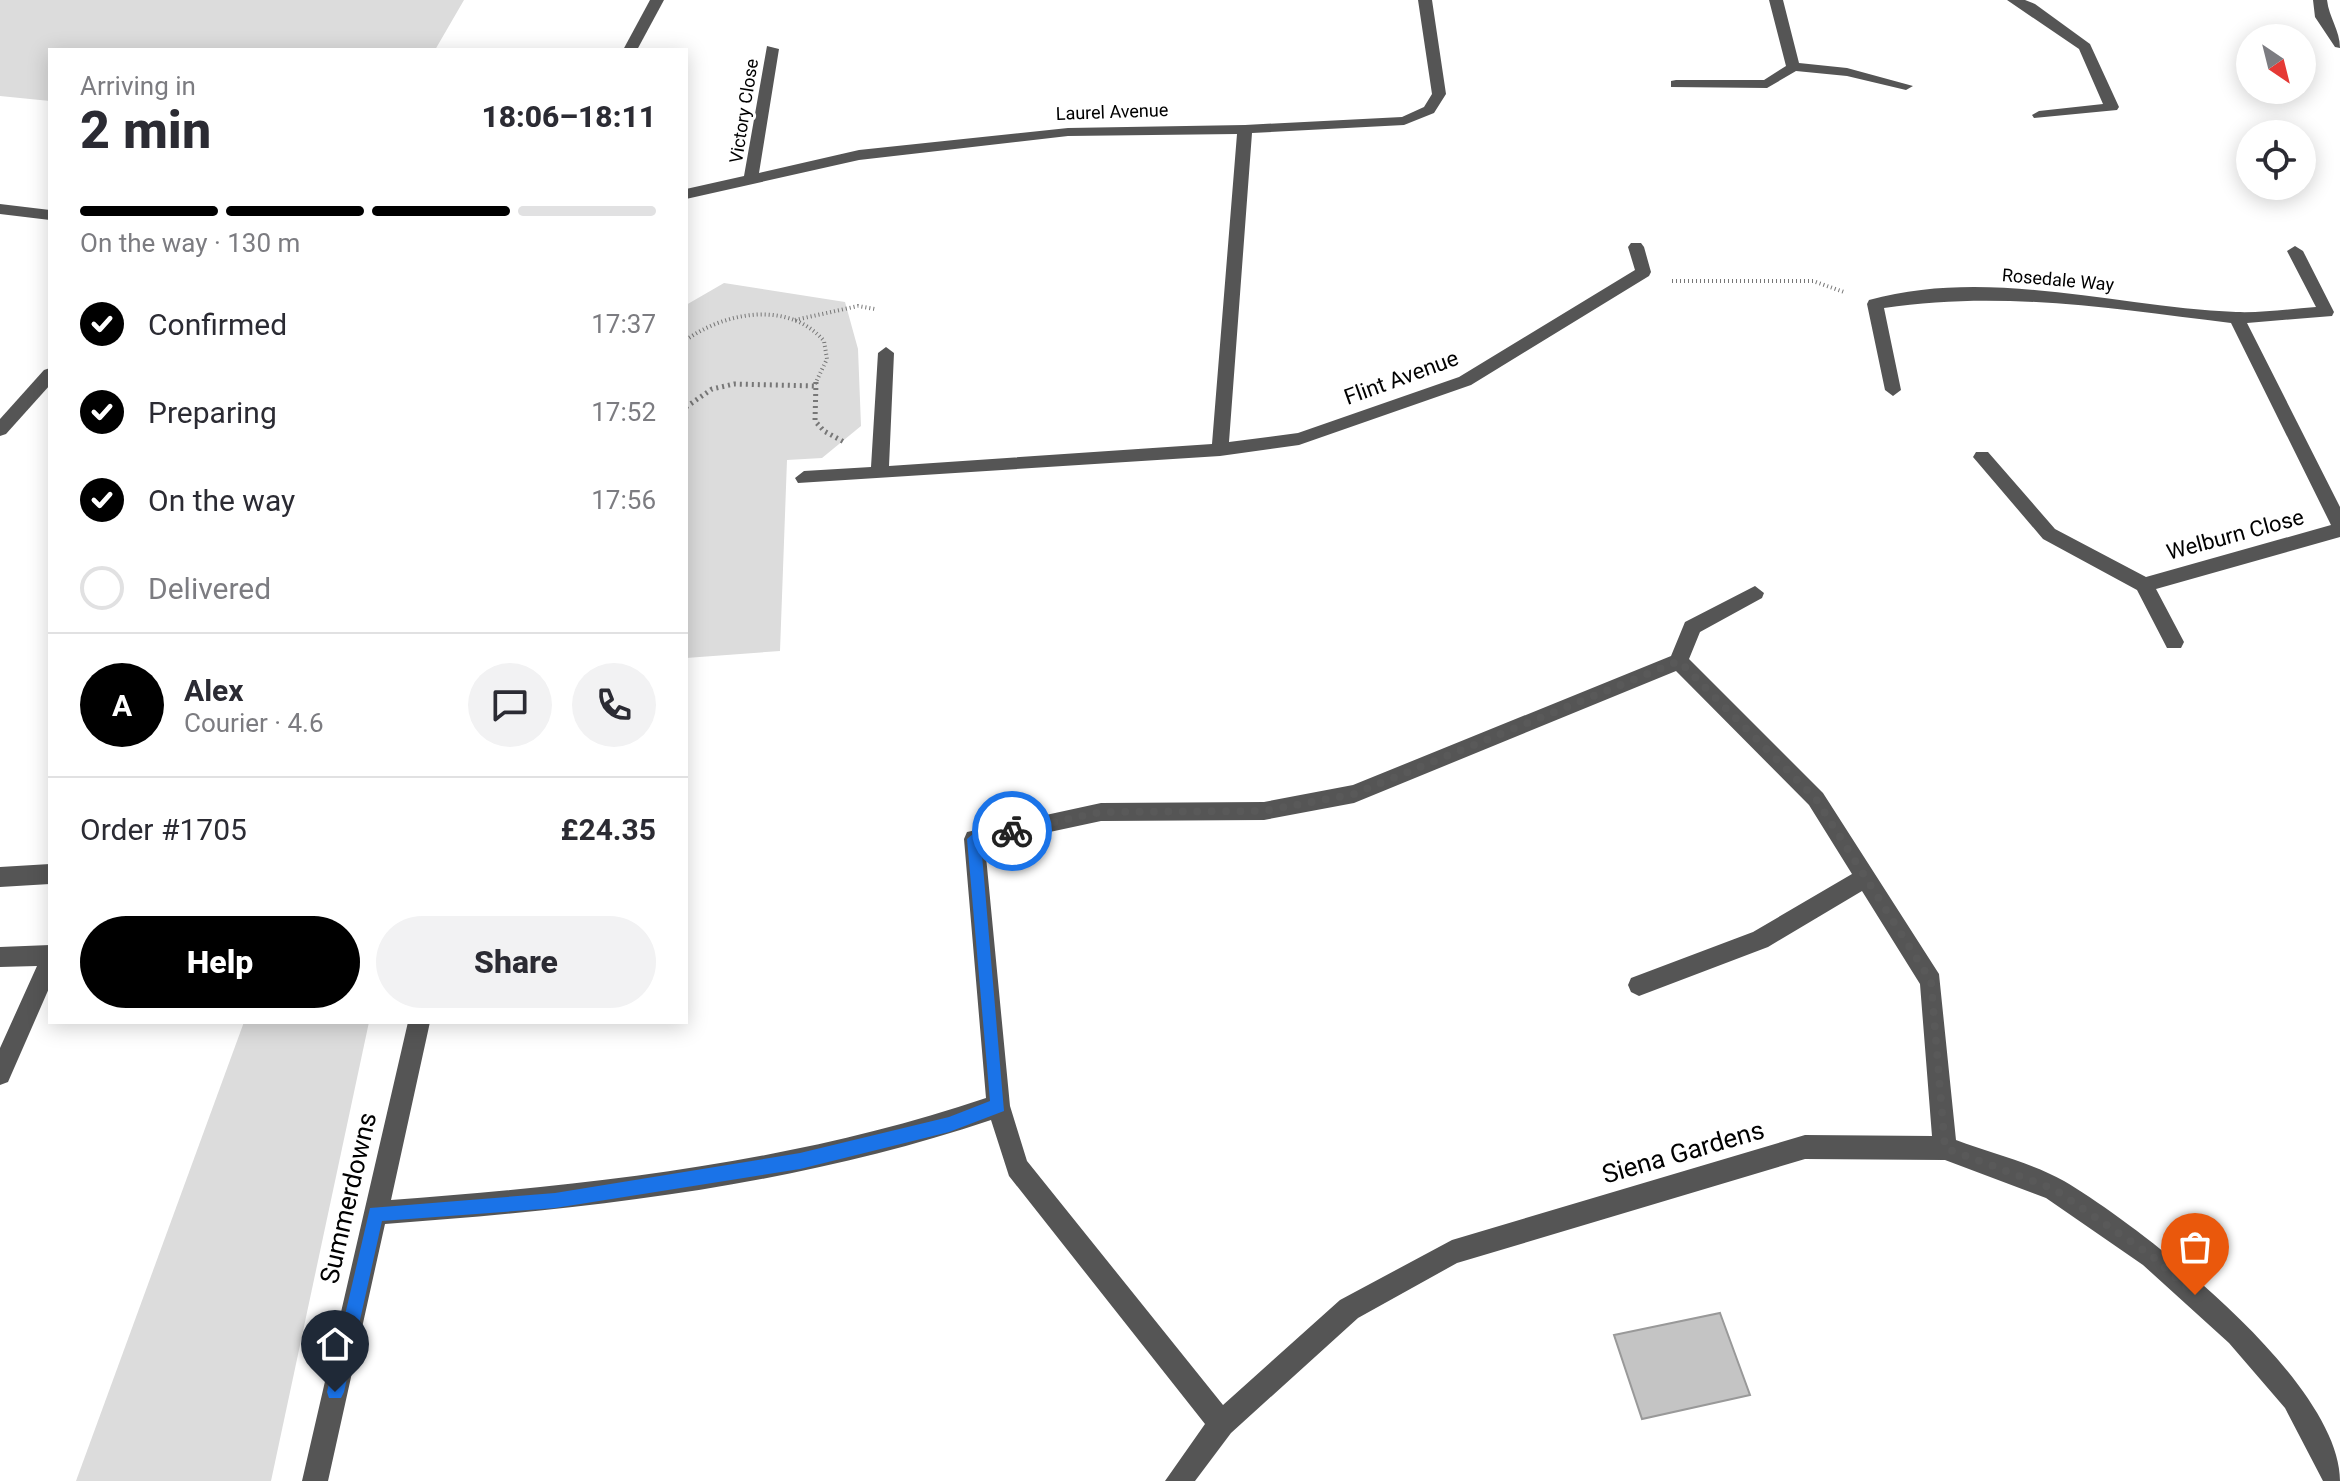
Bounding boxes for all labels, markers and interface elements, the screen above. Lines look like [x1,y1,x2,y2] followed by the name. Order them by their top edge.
[2236,24,2316,104] north arrow
[2236,24,2316,200] map controls
[725,57,762,165] street label: Victory Close
[80,71,196,101] text: Arriving in
[481,99,656,134] text: 18:06–18:11
[1055,99,1169,124] street label: Laurel Avenue
[80,100,211,161] text: 2 min
[2236,120,2316,200] button: locate
[80,228,300,258] text: On the way · 130 m
[2001,264,2115,295] street label: Rosedale Way
[80,302,124,346] icon: check
[148,307,287,342] text: Confirmed
[591,309,656,339] text: 17:37
[1341,345,1462,410] street label: Flint Avenue
[80,390,124,434] icon: check
[148,395,277,430] text: Preparing
[591,397,656,427] text: 17:52
[80,478,124,522] icon: check
[148,483,295,518] text: On the way
[591,485,656,515] text: 17:56
[2164,504,2306,565] street label: Welburn Close
[148,571,271,606] text: Delivered
[468,663,552,747] button: chat
[572,663,656,747] button: phone
[184,673,244,708] text: Alex
[112,688,132,723] text: A
[184,708,324,738] text: Courier · 4.6
[972,791,1052,871] courier
[990,809,1034,853] icon: bike
[80,812,247,847] text: Order #1705
[561,812,656,847] text: £24.35
[80,916,360,1008] button: Help
[376,916,656,1008] button: Share
[314,1110,382,1286] street label: Summerdowns
[1599,1115,1767,1189] street label: Siena Gardens
[2161,1213,2229,1295] pin
[2173,1225,2217,1269] icon: bag
[301,1310,369,1392] pin
[313,1322,357,1366] icon: home

